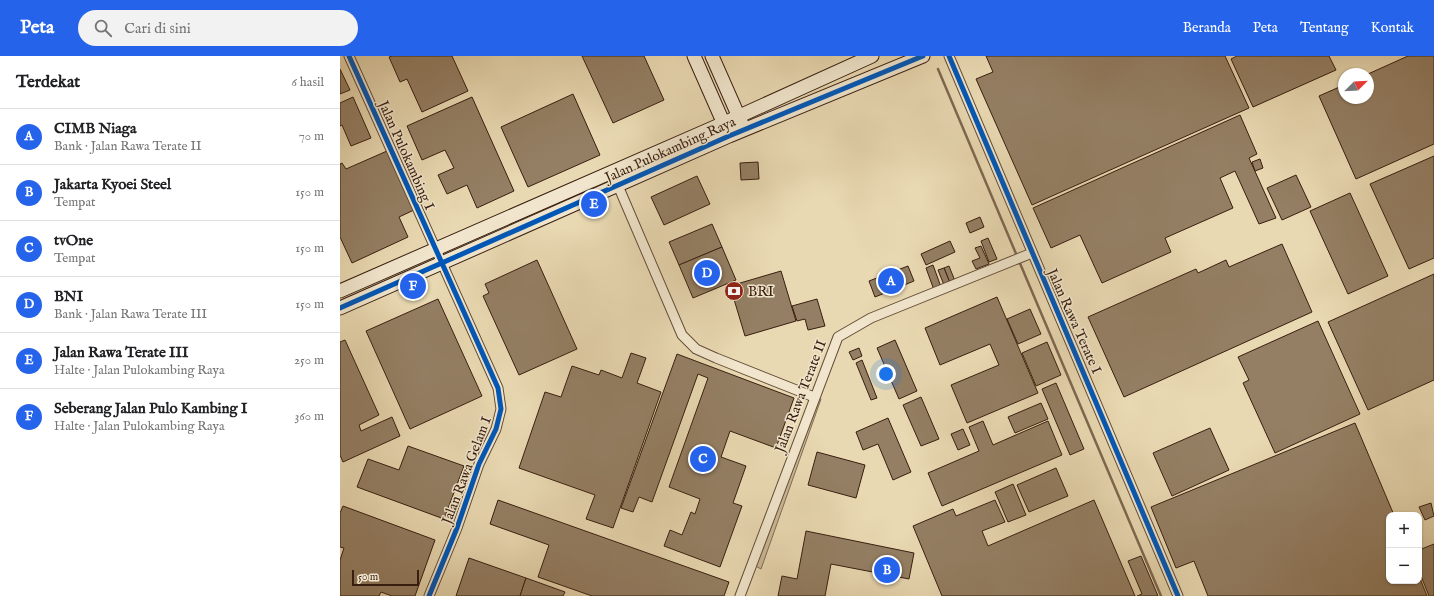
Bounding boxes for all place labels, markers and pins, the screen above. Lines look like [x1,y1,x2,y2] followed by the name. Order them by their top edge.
[581,189,607,219] pin: E
[694,258,720,288] pin: D
[878,266,904,296] pin: A
[400,271,426,301] pin: F
[723,280,745,302] bank icon: BRI
[748,283,774,301] place label: BRI
[690,444,716,474] pin: C
[874,555,900,585] pin: B

